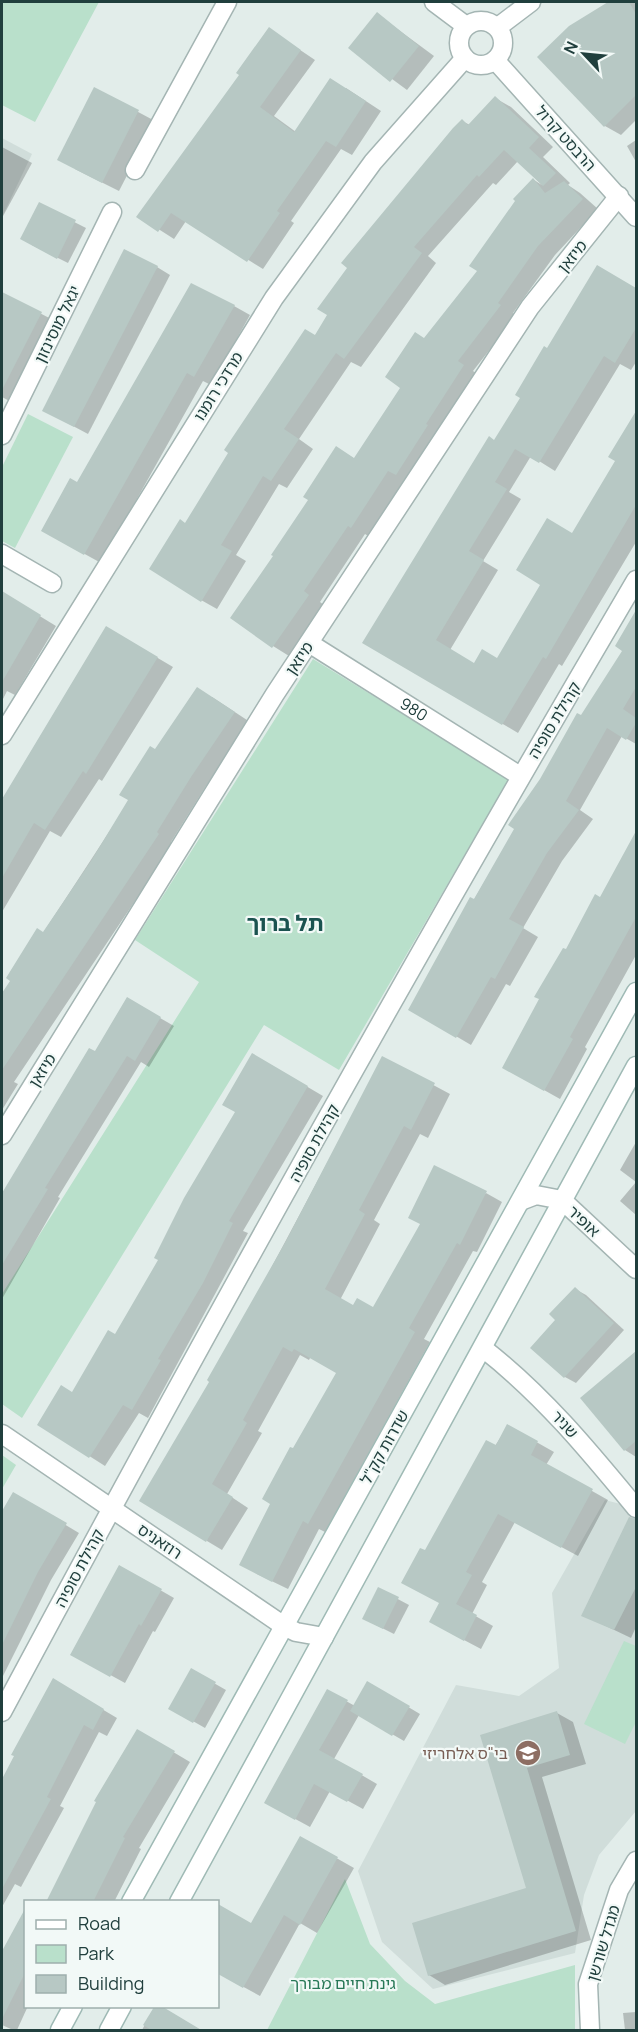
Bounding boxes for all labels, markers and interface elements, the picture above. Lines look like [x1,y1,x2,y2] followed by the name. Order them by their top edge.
[554,24,614,84] north arrow
[558,37,583,57] text: N
[531,100,601,176] street label: הרבסט קרול
[552,235,592,277] street label: מיזאן
[29,281,85,367] street label: יגאל מוסינזון
[188,347,248,425] street label: מרדכי רומנו
[280,637,318,679] street label: מיזאן
[522,677,586,763] street label: קהילת סופיה
[396,692,432,726] street label: 980
[246,908,324,938] district label: תל ברוך
[23,1049,61,1091] street label: מיזאן
[284,1100,344,1186] street label: קהילת סופיה
[563,1200,605,1242] street label: אופיר
[547,1405,583,1443] street label: שניר
[355,1406,413,1488] street label: שדרות קק"ל
[133,1518,187,1564] street label: רוזאניס
[49,1525,109,1611] street label: קהילת סופיה
[513,1738,543,1768] school or university icon: בי"ס אלחריזי
[422,1742,508,1764] place label: בי"ס אלחריזי
[24,1900,219,2008] legend
[581,1902,625,1984] street label: מגדל שורשן
[78,1911,121,1935] text: Road
[78,1941,115,1965] text: Park
[78,1971,144,1995] text: Building
[290,1972,396,1994] park label: גינת חיים מבורך

